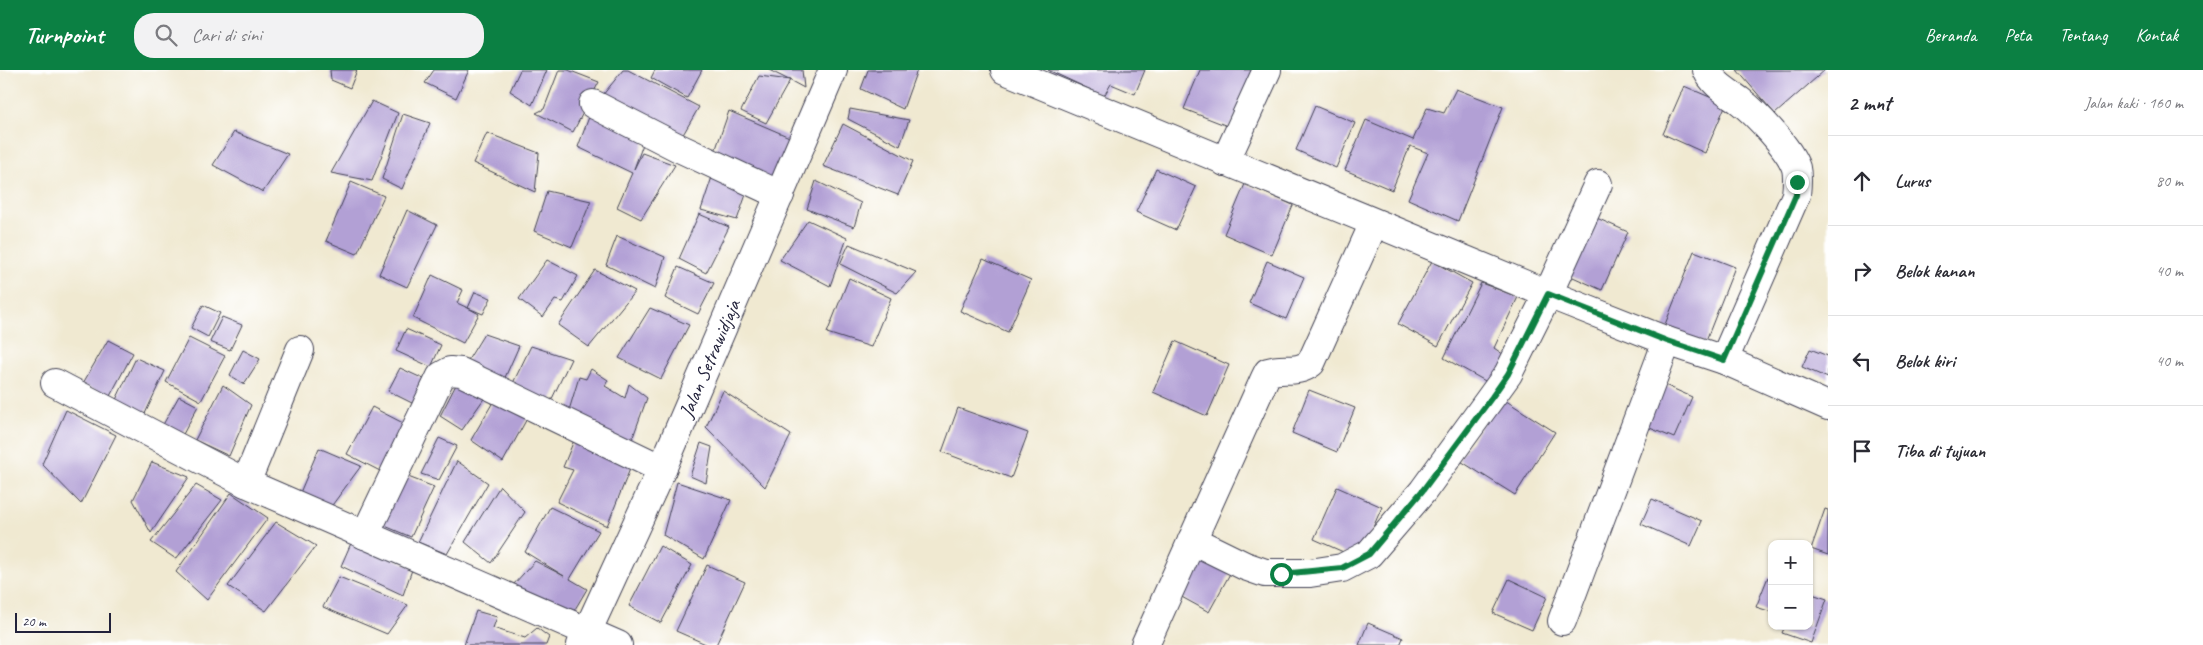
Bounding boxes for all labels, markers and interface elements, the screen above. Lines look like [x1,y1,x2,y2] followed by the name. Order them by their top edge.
[134,13,484,58] search box
[25,20,104,50] text: Turnpoint
[152,21,180,49] icon: search
[192,23,262,47] text: Cari di sini
[1925,24,1976,46] text: Beranda
[2004,24,2031,46] text: Peta
[2059,24,2108,46] text: Tentang
[2136,24,2178,46] text: Kontak
[1848,90,1891,116] text: 2 mnt
[2085,93,2183,113] text: Jalan kaki · 160 m
[1848,167,1876,195] icon: ahead
[1895,169,1930,193] text: Lurus
[1786,171,1809,194] route end
[2156,171,2183,191] text: 80 m
[1848,257,1876,285] icon: right
[1895,259,1974,283] text: Belok kanan
[2156,261,2183,281] text: 40 m
[673,295,746,422] street label: Jalan Setrawidjaja
[1848,347,1876,375] icon: left
[1895,349,1955,373] text: Belok kiri
[2156,351,2183,371] text: 40 m
[1848,437,1876,465] icon: arrive
[1895,439,1985,463] text: Tiba di tujuan
[1768,540,1813,630] map controls
[1768,540,1813,585] button: +
[1270,563,1293,586] route start
[1768,585,1813,630] button: −
[15,610,111,633] scale bar
[22,613,46,630] text: 20 m

